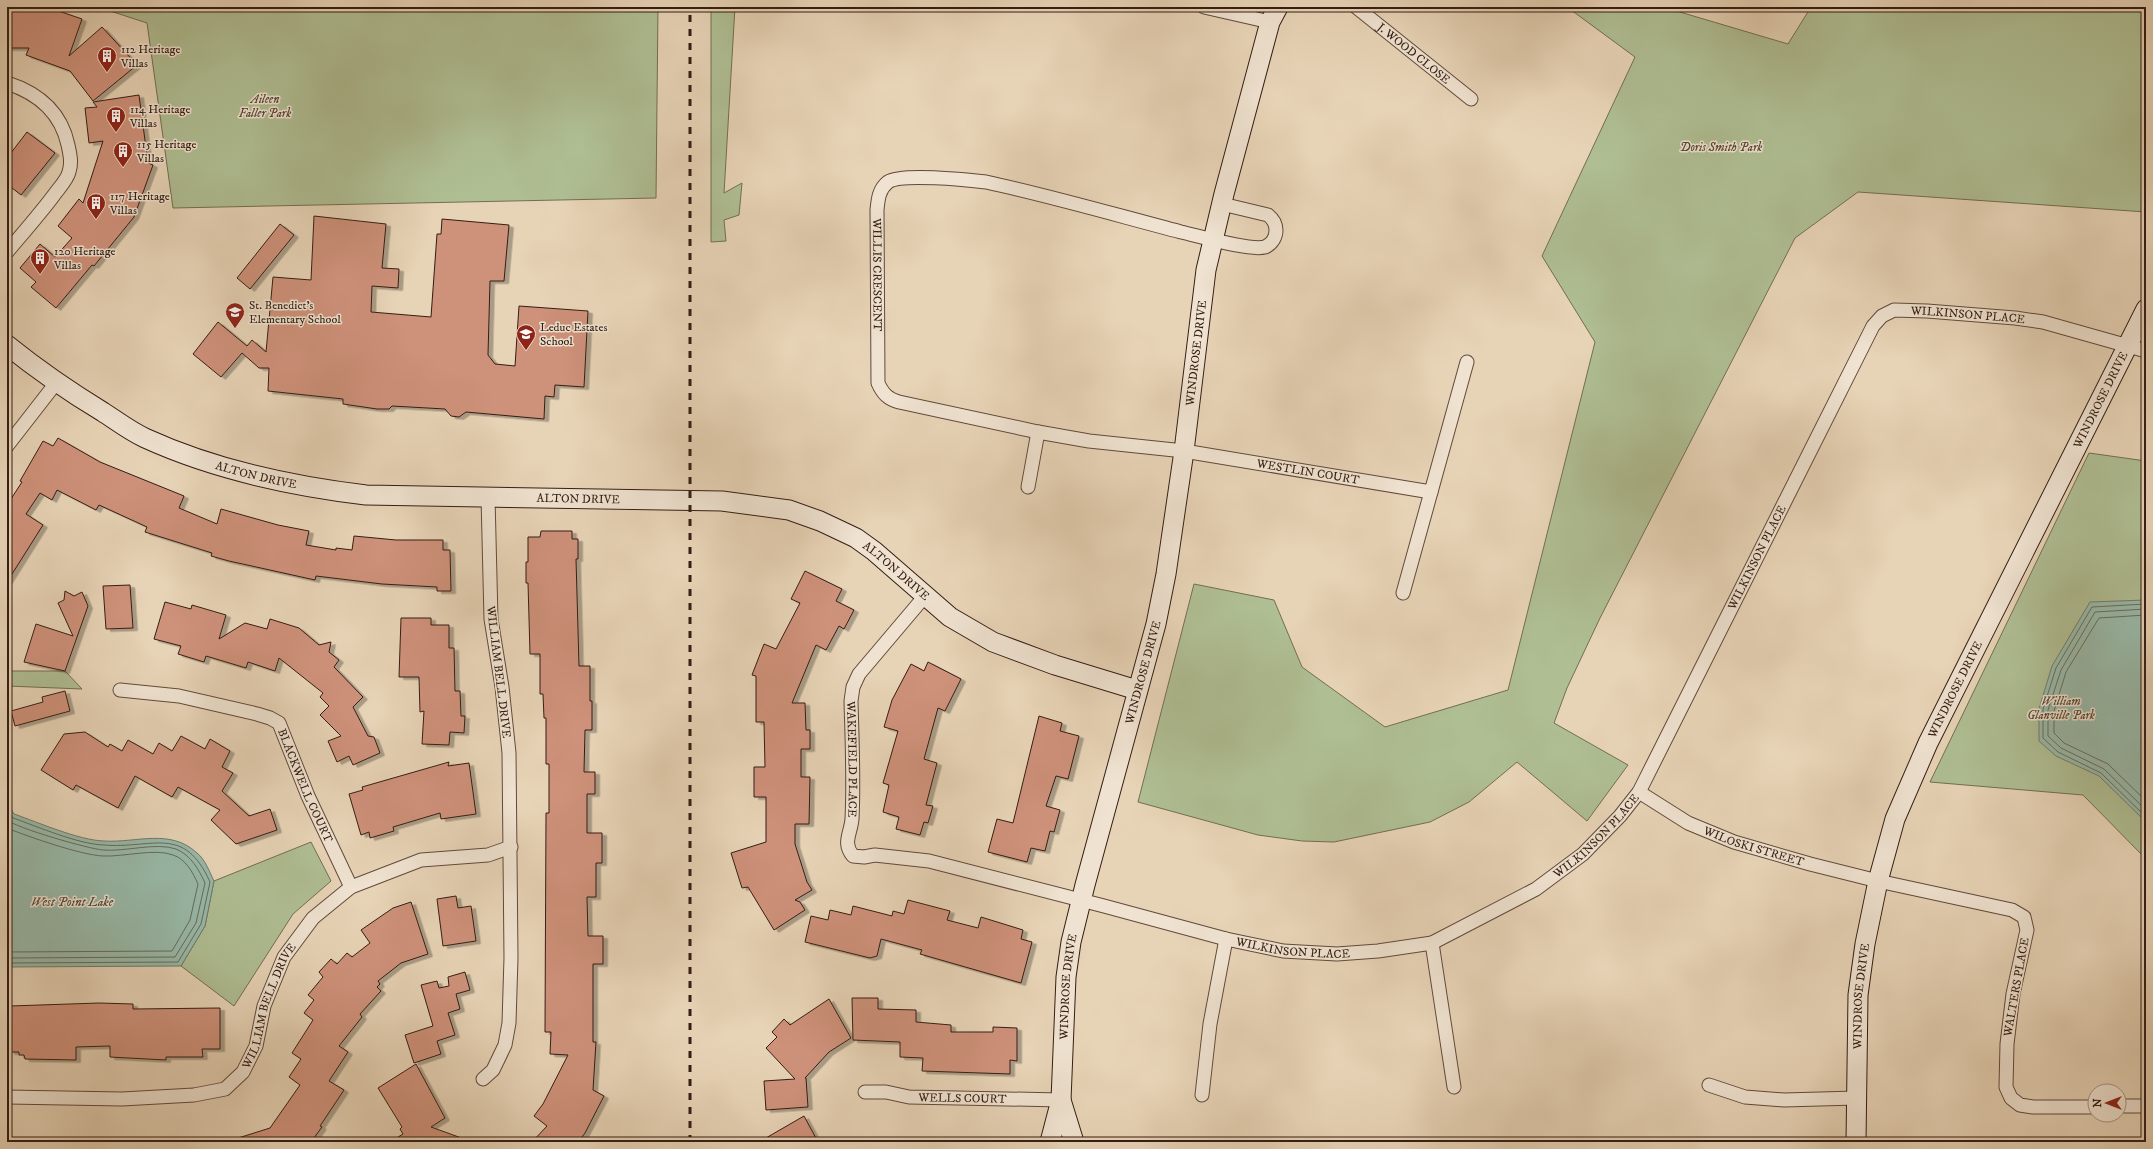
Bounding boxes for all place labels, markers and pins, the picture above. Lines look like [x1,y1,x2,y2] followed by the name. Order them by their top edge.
[120,42,180,71] place label: 112 Heritage Villas
[96,45,118,73] building icon: 112 Heritage Villas
[129,102,190,131] place label: 114 Heritage Villas
[105,105,127,133] building icon: 114 Heritage Villas
[136,137,196,166] place label: 115 Heritage Villas
[112,140,134,168] building icon: 115 Heritage Villas
[109,189,170,218] place label: 117 Heritage Villas
[85,192,107,220] building icon: 117 Heritage Villas
[53,244,115,273] place label: 120 Heritage Villas
[29,247,51,275] building icon: 120 Heritage Villas
[249,298,341,327] place label: St. Benedict's Elementary School
[224,301,246,329] school or university icon: St. Benedict's Elementary School
[540,320,607,349] place label: Leduc Estates School
[515,323,537,351] school or university icon: Leduc Estates School

